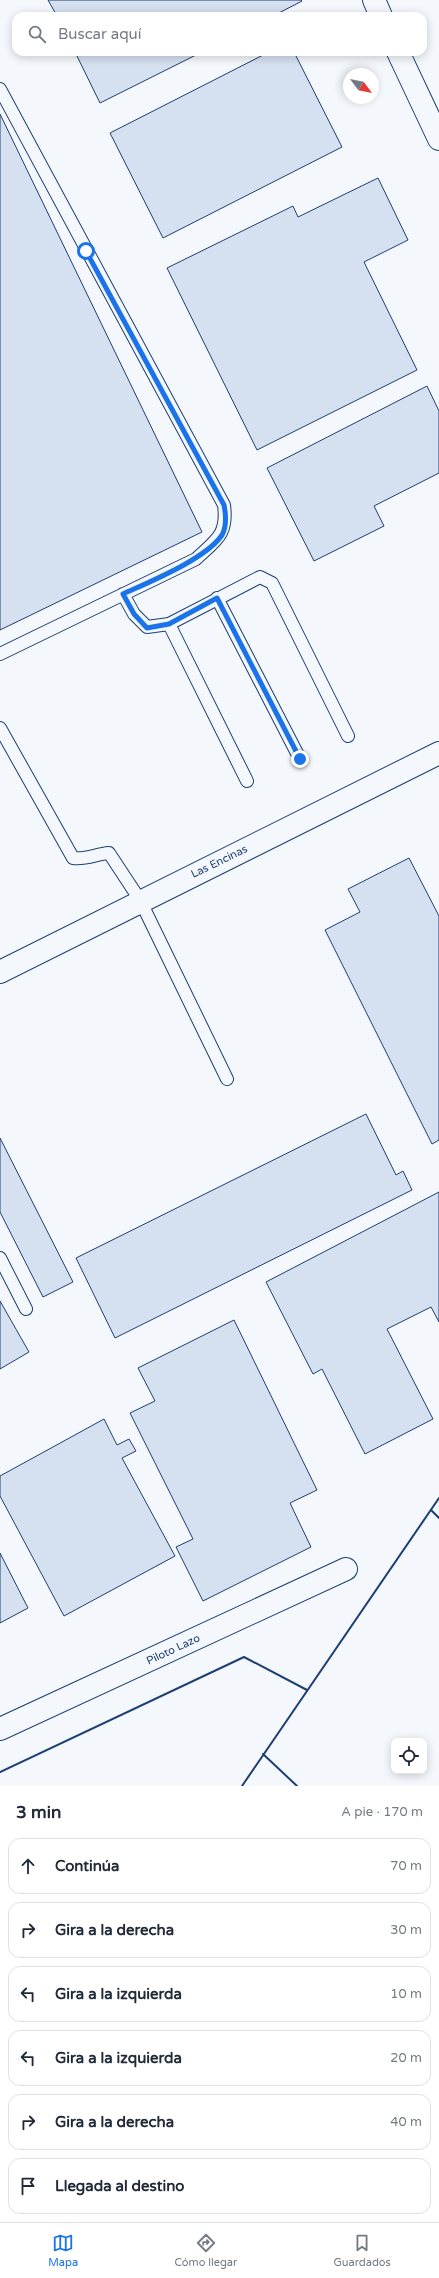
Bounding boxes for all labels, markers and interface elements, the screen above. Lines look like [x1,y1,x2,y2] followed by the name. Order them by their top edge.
[12,12,427,56] search box
[26,23,48,45] icon: search
[58,25,141,43] text: Buscar aquí
[343,68,379,104] north arrow
[77,242,95,260] route start
[291,750,309,768] route end
[189,842,250,881] street label: Las Encinas
[144,1631,202,1668] street label: Piloto Lazo
[391,1738,427,1774] map controls
[391,1738,427,1774] button: locate
[16,1802,61,1823] text: 3 min
[341,1804,423,1820] text: A pie · 170 m
[17,1855,39,1877] icon: ahead
[55,1857,119,1875] text: Continúa
[390,1858,422,1874] text: 70 m
[17,1919,39,1941] icon: right
[55,1921,174,1939] text: Gira a la derecha
[390,1922,422,1938] text: 30 m
[17,1983,39,2005] icon: left
[55,1985,182,2003] text: Gira a la izquierda
[390,1986,422,2002] text: 10 m
[17,2047,39,2069] icon: left
[55,2049,182,2067] text: Gira a la izquierda
[390,2050,422,2066] text: 20 m
[17,2111,39,2133] icon: right
[55,2113,174,2131] text: Gira a la derecha
[390,2114,422,2130] text: 40 m
[17,2175,39,2197] icon: arrive
[55,2177,184,2195] text: Llegada al destino
[48,2232,78,2269] tab: Mapa
[174,2232,237,2269] tab: Cómo llegar
[334,2232,391,2269] tab: Guardados

